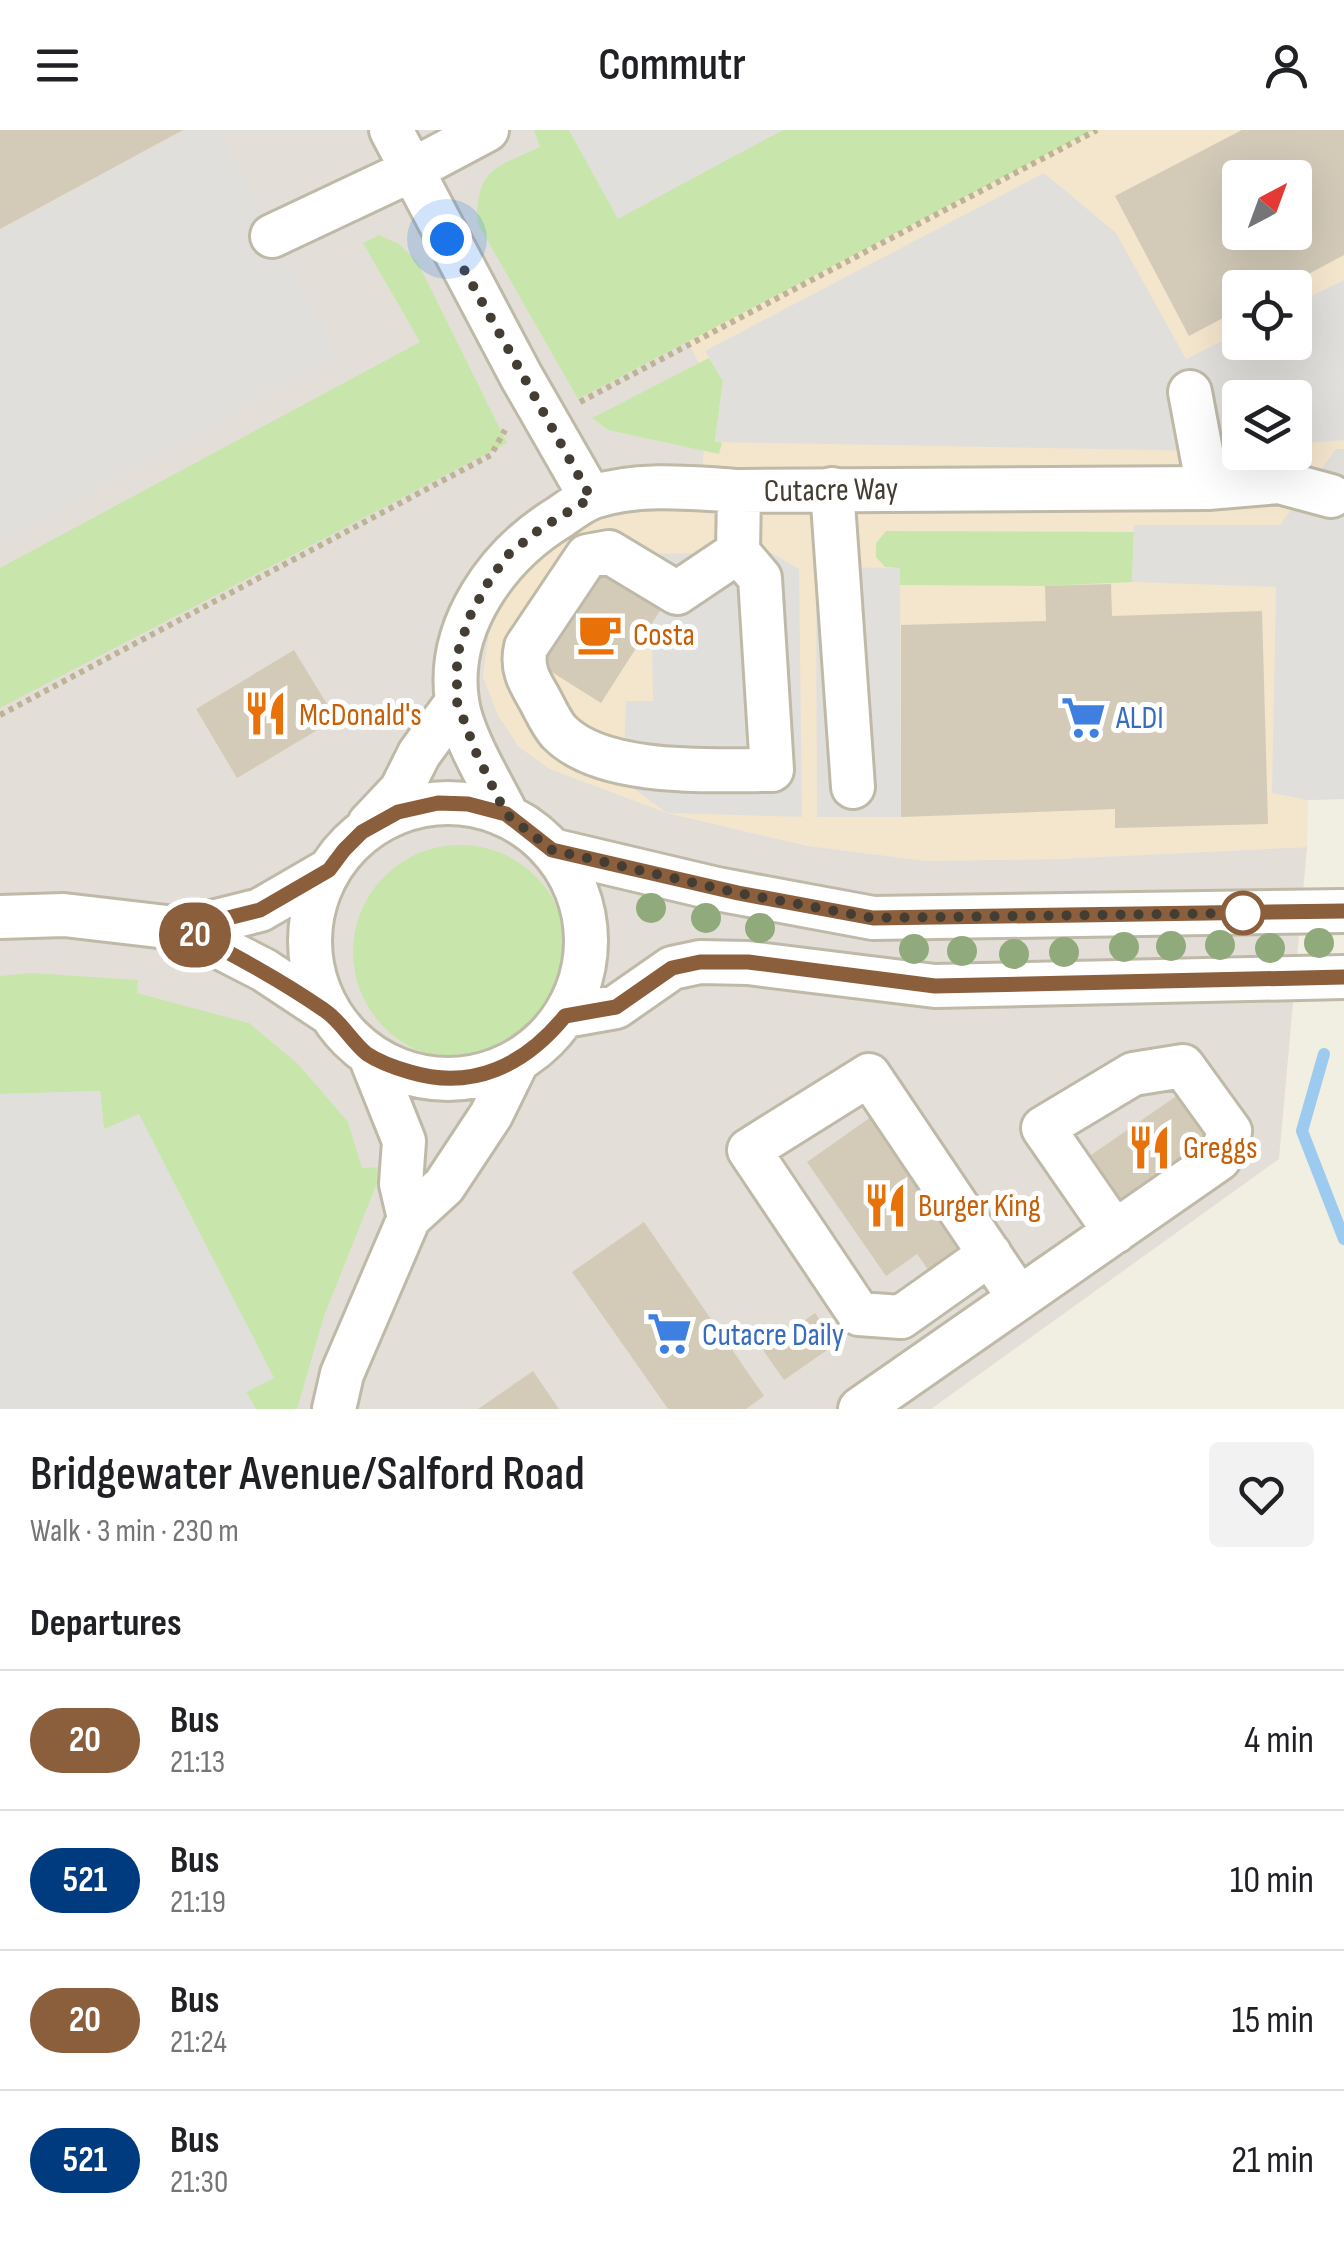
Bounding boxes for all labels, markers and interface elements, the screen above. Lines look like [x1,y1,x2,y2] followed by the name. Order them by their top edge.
[30,38,85,93] icon: menu
[598,38,746,93] text: Commutr
[1259,38,1314,93] icon: person
[1222,160,1312,250] north arrow
[1222,160,1312,470] map controls
[422,214,472,264] your location
[1222,270,1312,360] button: locate
[1222,380,1312,470] button: layers
[764,470,899,511] street label: Cutacre Way
[576,610,624,658] cafe icon: Costa
[633,616,695,655] place label: Costa
[242,690,290,738] restaurant icon: McDonald's
[1059,693,1107,741] supermarket icon: ALDI
[299,696,422,735] place label: McDonald's
[1115,699,1164,738] place label: ALDI
[1222,892,1264,934] unlabelled marker
[150,902,240,968] line badge: 20
[179,914,211,957] text: 20
[1126,1123,1174,1171] restaurant icon: Greggs
[1183,1129,1258,1168] place label: Greggs
[861,1181,909,1229] restaurant icon: Burger King
[918,1187,1041,1226] place label: Burger King
[645,1310,693,1358] supermarket icon: Cutacre Daily
[702,1316,844,1355] place label: Cutacre Daily
[1209,1442,1314,1547] button: heart
[30,1446,585,1503] text: Bridgewater Avenue/Salford Road
[30,1512,239,1551] text: Walk · 3 min · 230 m
[30,1601,182,1646] text: Departures
[170,1698,219,1743] text: Bus
[1244,1718,1314,1763] text: 4 min
[69,1719,101,1762] text: 20
[170,1743,225,1782] text: 21:13
[170,1838,219,1883] text: Bus
[1230,1858,1314,1903] text: 10 min
[63,1859,107,1902] text: 521
[170,1883,226,1922] text: 21:19
[170,1978,219,2023] text: Bus
[1232,1998,1314,2043] text: 15 min
[69,1999,101,2042] text: 20
[170,2023,227,2062] text: 21:24
[170,2118,219,2163] text: Bus
[1231,2138,1314,2183] text: 21 min
[63,2139,107,2182] text: 521
[170,2163,228,2202] text: 21:30

